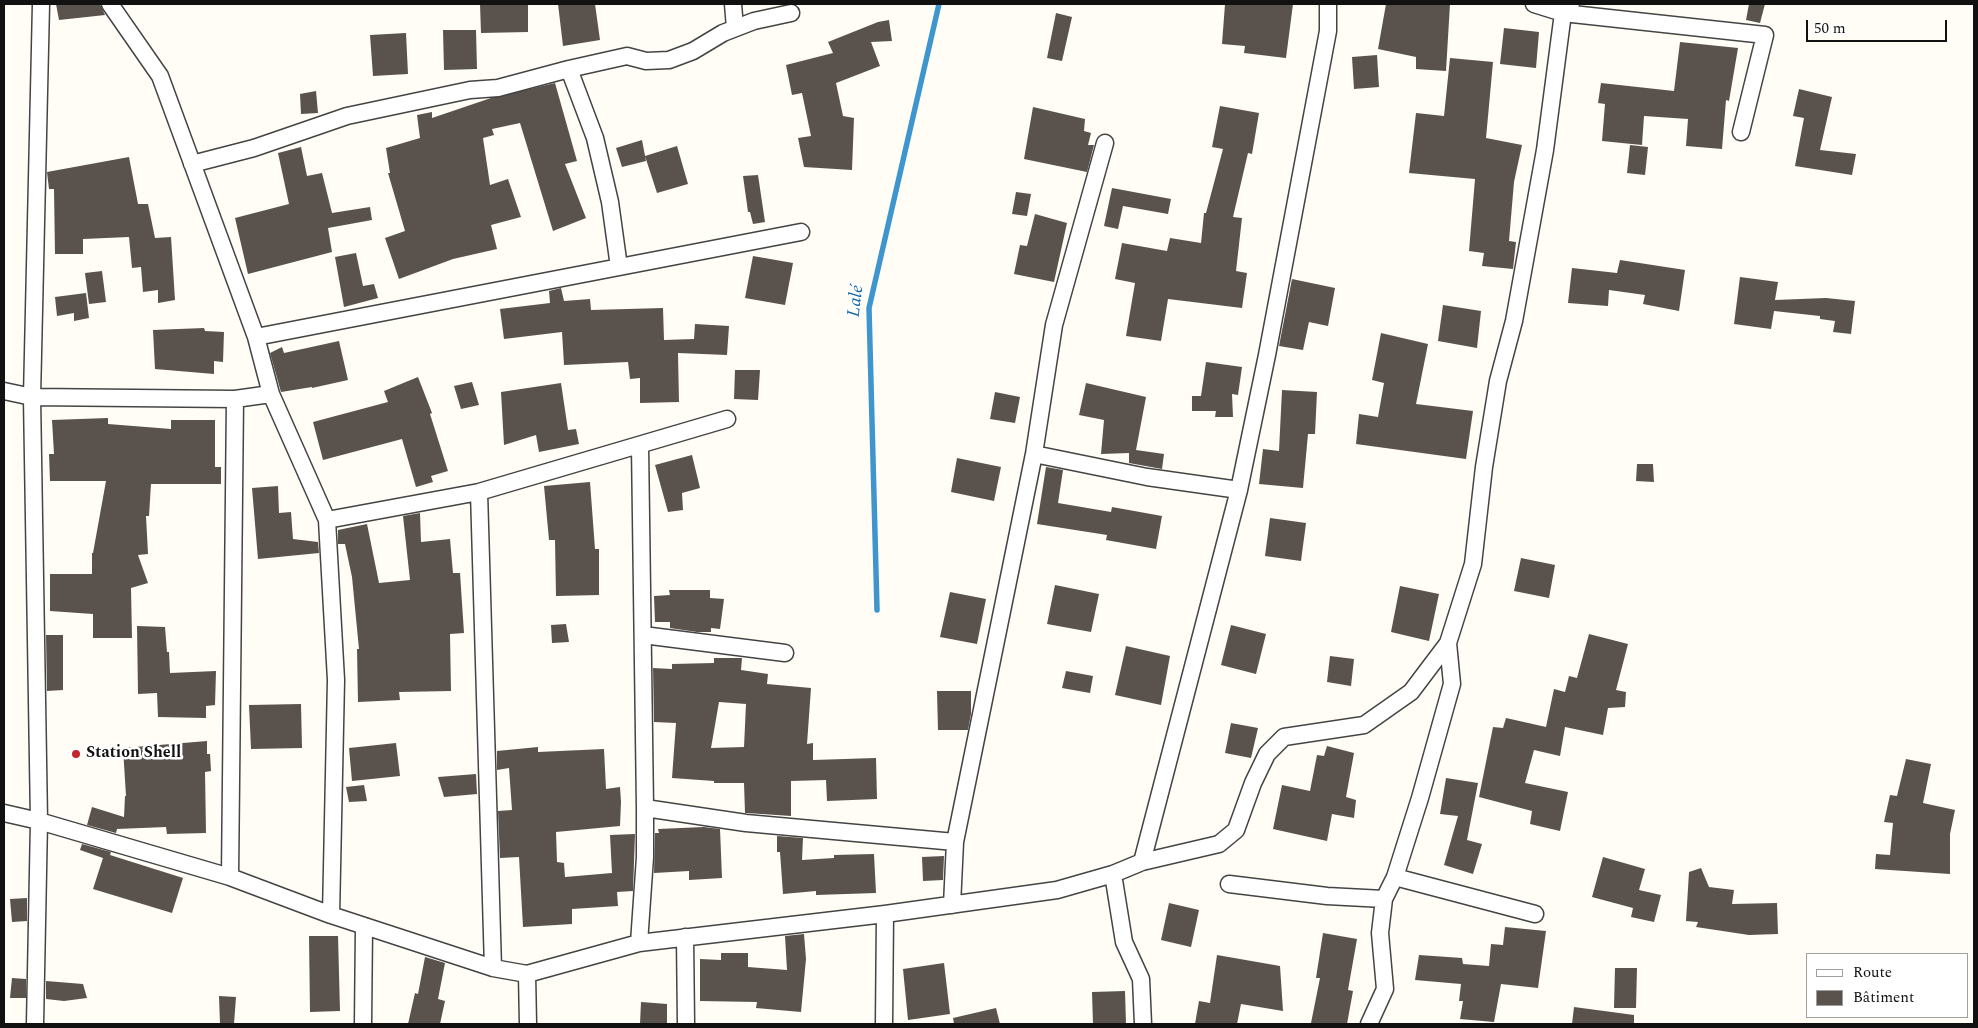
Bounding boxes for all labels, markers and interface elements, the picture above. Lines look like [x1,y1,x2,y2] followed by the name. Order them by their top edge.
[1808,10,1949,42] scale bar
[1814,17,1846,40] text: 50 m
[844,284,870,318] water label: Lalé
[86,744,181,764] place label: Station Shell
[70,748,82,760] marker: Station Shell
[1806,953,1968,1018] legend
[1853,961,1892,984] text: Route
[1853,986,1914,1009] text: Bâtiment

